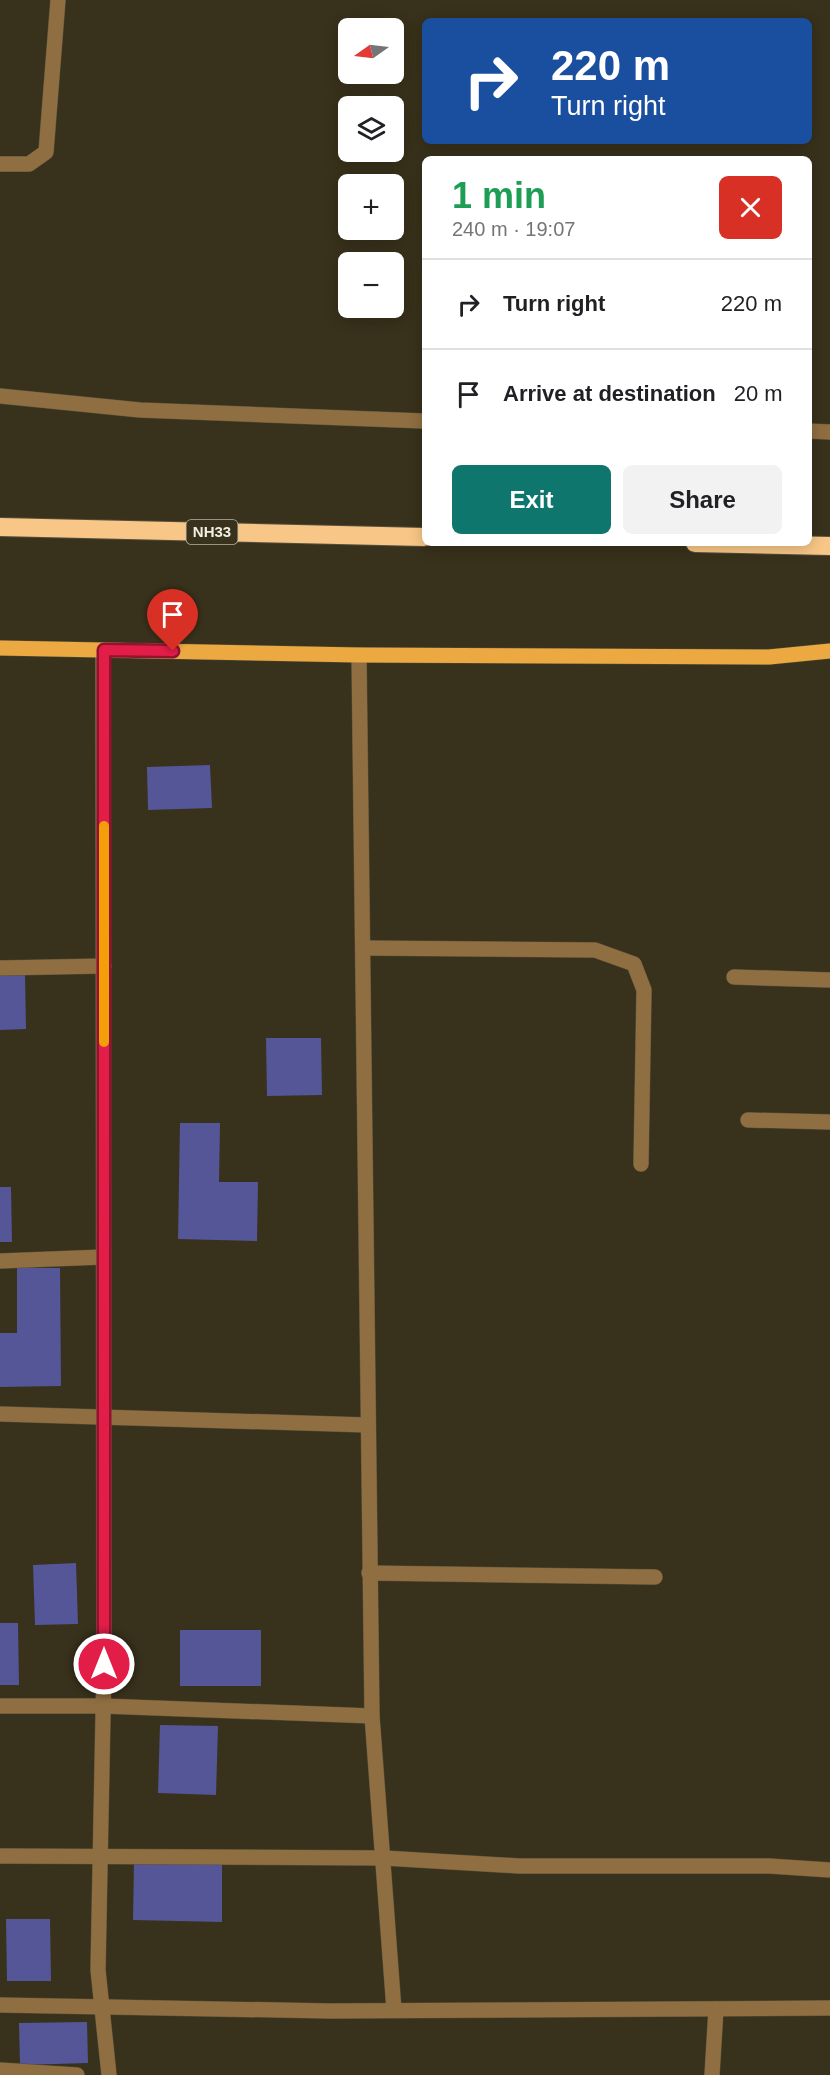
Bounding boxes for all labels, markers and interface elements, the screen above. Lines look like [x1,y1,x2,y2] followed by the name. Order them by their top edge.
[338,18,404,84] north arrow
[338,18,404,318] map controls
[452,42,530,120] icon: right
[551,42,670,89] text: 220 m
[551,91,666,121] text: Turn right
[338,96,404,162] button: layers
[338,174,404,240] button: +
[452,175,546,216] text: 1 min
[719,176,782,239] button: close
[452,218,575,240] text: 240 m · 19:07
[338,252,404,318] button: −
[452,288,485,321] icon: right
[503,291,605,316] text: Turn right
[721,291,782,316] text: 220 m
[452,378,485,411] icon: arrive
[503,381,716,406] text: Arrive at destination
[734,381,783,406] text: 20 m
[452,465,611,534] button: Exit
[623,465,782,534] button: Share
[186,520,238,544] road number: NH33
[147,589,198,651] pin
[156,598,189,631] icon: arrive
[72,1632,136,1696] position arrow

